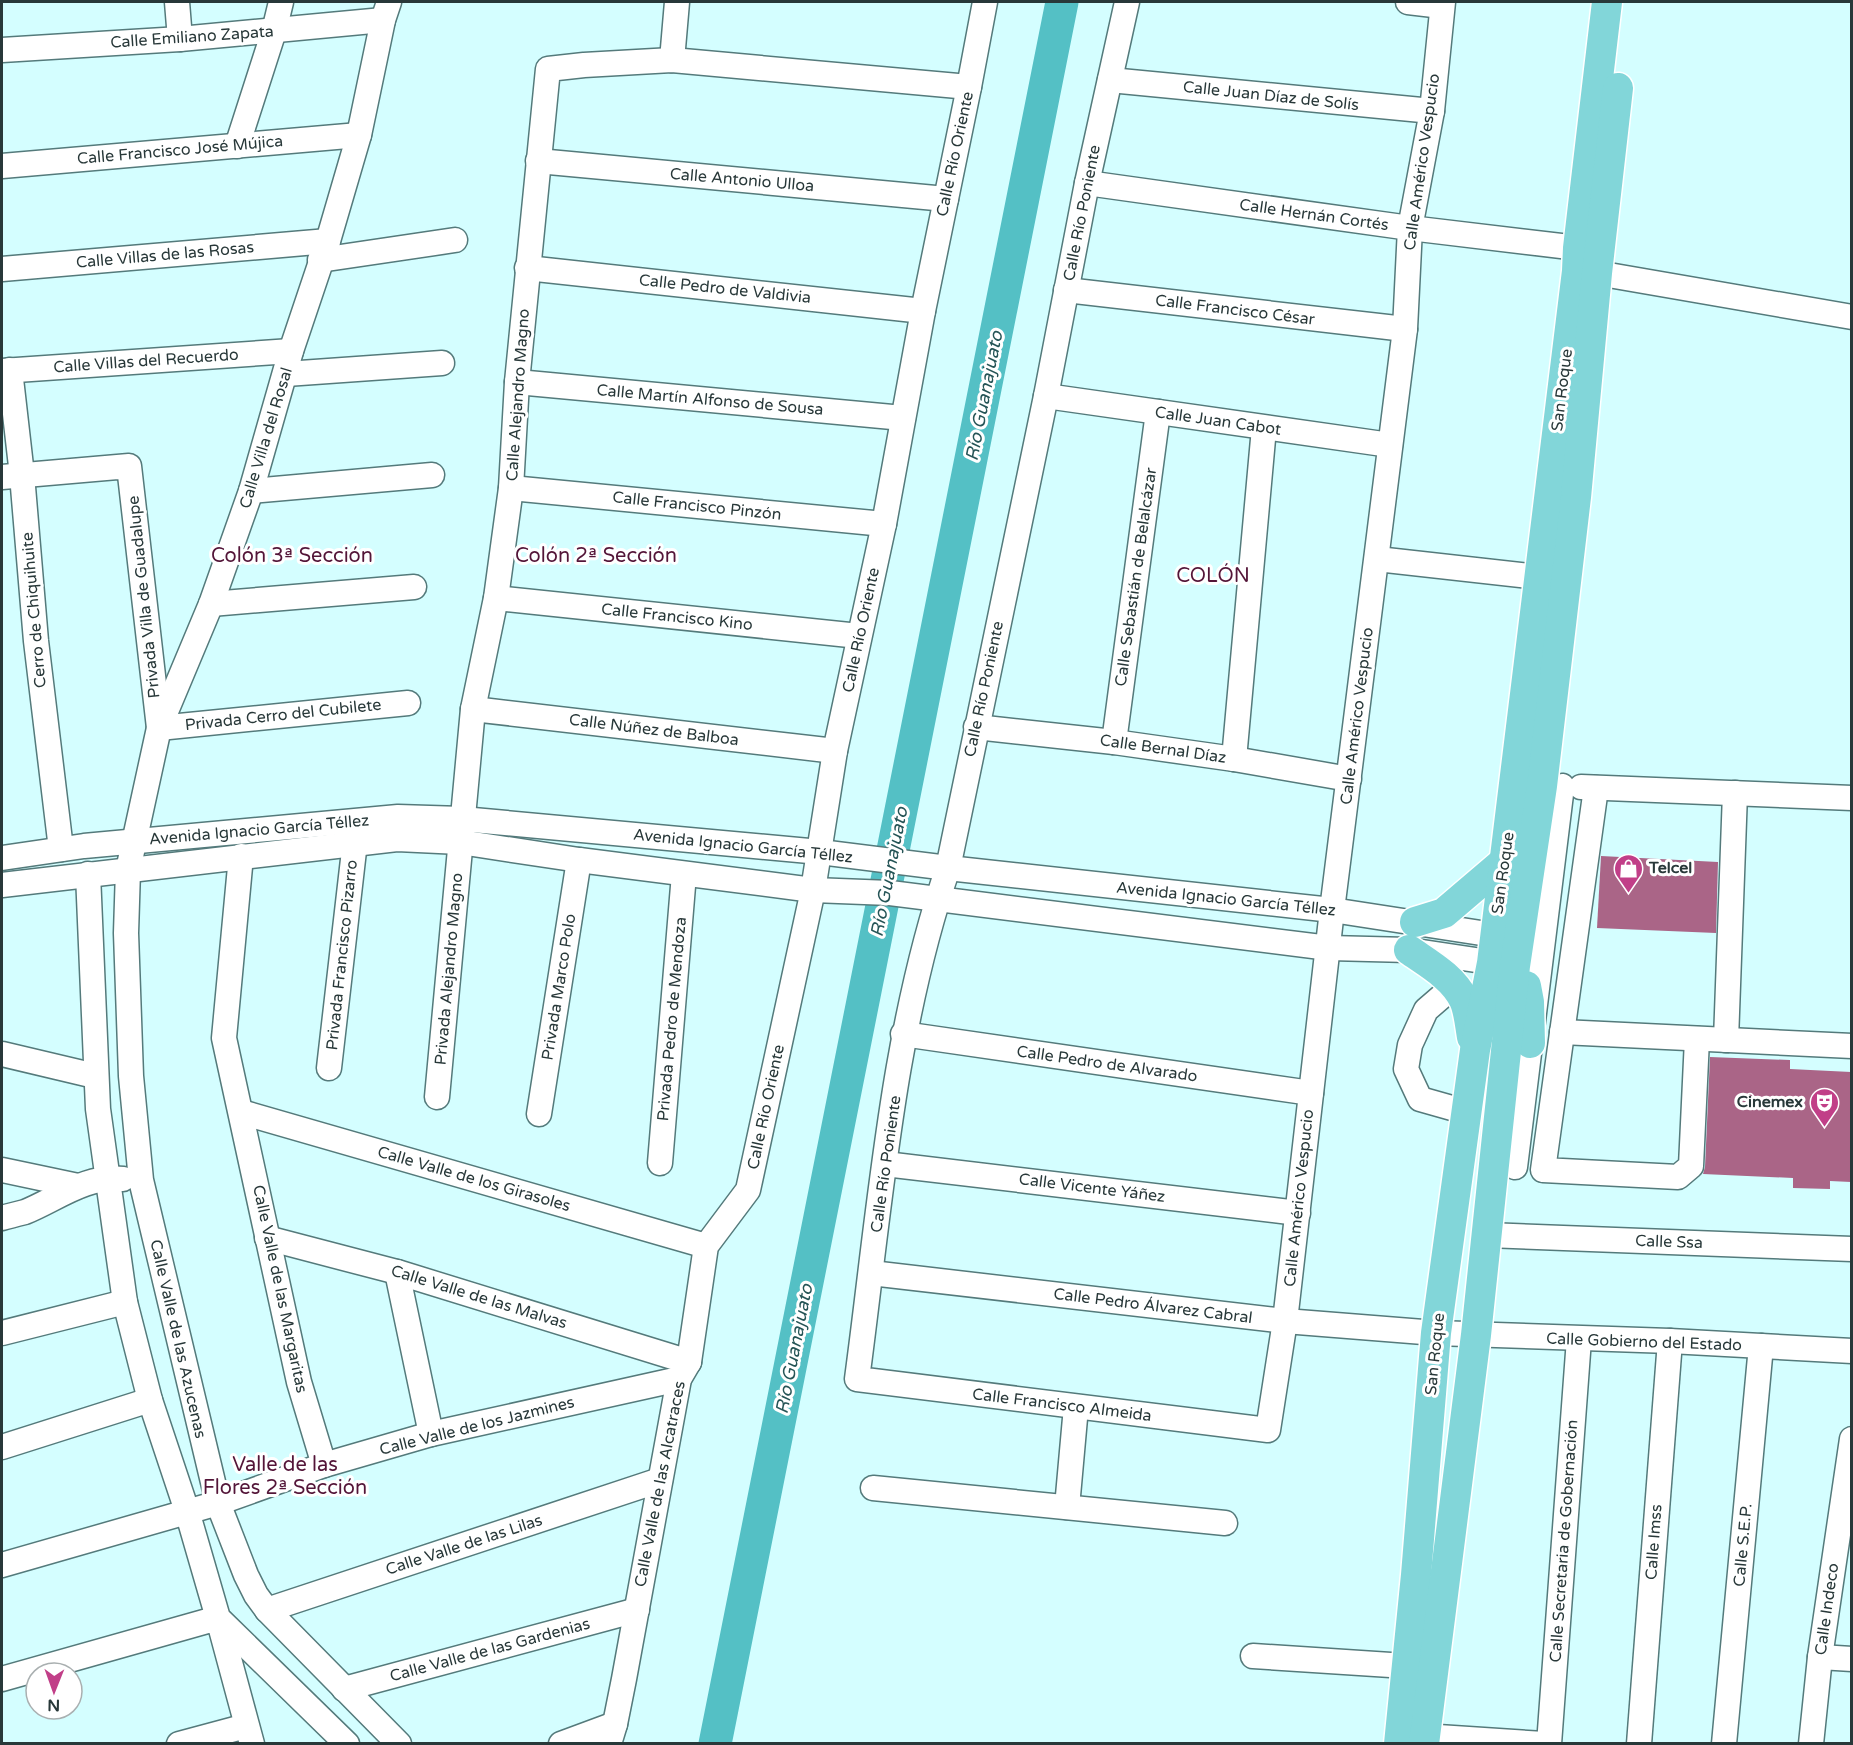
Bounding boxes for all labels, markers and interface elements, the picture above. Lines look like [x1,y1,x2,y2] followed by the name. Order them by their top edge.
[110,21,274,53] street label: Calle Emiliano Zapata
[1400,72,1444,252] street label: Calle Américo Vespucio
[1182,77,1360,115] street label: Calle Juan Díaz de Solís
[932,90,978,218] street label: Calle Río Oriente
[76,131,284,169] street label: Calle Francisco José Mújica
[1059,143,1105,283] street label: Calle Río Poniente
[669,164,815,196] street label: Calle Antonio Ulloa
[1238,195,1390,235] street label: Calle Hernán Cortés
[75,237,255,273] street label: Calle Villas de las Rosas
[638,270,812,308] street label: Calle Pedro de Valdivia
[1154,290,1317,330] street label: Calle Francisco César
[502,308,534,482] street label: Calle Alejandro Magno
[961,328,1008,463] water label: Río Guanajuato
[53,345,239,377] street label: Calle Villas del Recuerdo
[1547,348,1577,432] street label: San Roque
[235,365,297,511] street label: Calle Villa del Rosal
[596,380,824,420] street label: Calle Martín Alfonso de Sousa
[1154,402,1282,440] street label: Calle Juan Cabot
[1111,465,1161,688] street label: Calle Sebastián de Belalcázar
[612,487,782,525] street label: Calle Francisco Pinzón
[123,495,165,699] street label: Privada Villa de Guadalupe
[17,531,51,689] street label: Cerro de Chiquihuite
[211,544,373,568] district label: Colón 3ª Sección
[515,544,677,568] district label: Colón 2ª Sección
[1176,563,1250,588] district label: COLÓN
[838,566,884,694] street label: Calle Río Oriente
[600,599,754,635] street label: Calle Francisco Kino
[960,619,1008,759] street label: Calle Río Poniente
[1336,626,1378,806] street label: Calle Américo Vespucio
[184,695,382,735] street label: Privada Cerro del Cubilete
[568,710,740,750] street label: Calle Núñez de Balboa
[1099,730,1227,768] street label: Calle Bernal Díaz
[866,804,913,939] water label: Río Guanajuato
[148,810,370,850] street label: Avenida Ignacio García Téllez
[632,825,854,867] street label: Avenida Ignacio García Téllez
[1487,831,1519,915] street label: San Roque
[1612,852,1644,894] shop icon: Telcel
[1648,858,1692,878] place label: Telcel
[322,859,362,1051] street label: Privada Francisco Pizarro
[431,872,467,1066] street label: Privada Alejandro Magno
[1115,878,1337,920] street label: Avenida Ignacio García Téllez
[538,912,580,1062] street label: Privada Marco Polo
[653,916,691,1122] street label: Privada Pedro de Mendoza
[1015,1041,1199,1087] street label: Calle Pedro de Alvarado
[743,1043,789,1171] street label: Calle Río Oriente
[1808,1086,1840,1128] theatre icon: Cinemex
[1737,1092,1803,1112] place label: Cinemex
[866,1094,906,1234] street label: Calle Río Poniente
[1280,1108,1318,1288] street label: Calle Américo Vespucio
[375,1142,573,1216] street label: Calle Valle de los Girasoles
[1018,1169,1166,1207] street label: Calle Vicente Yáñez
[248,1183,312,1395] street label: Calle Valle de las Margaritas
[1635,1231,1703,1253] street label: Calle Ssa
[145,1238,211,1440] street label: Calle Valle de las Azucenas
[388,1261,570,1333] street label: Calle Valle de las Malvas
[771,1281,818,1416] water label: Río Guanajuato
[1052,1284,1254,1328] street label: Calle Pedro Álvarez Cabral
[1421,1312,1449,1396] street label: San Roque
[1546,1329,1742,1355] street label: Calle Gobierno del Estado
[630,1379,690,1589] street label: Calle Valle de las Alcatraces
[971,1384,1153,1426] street label: Calle Francisco Almeida
[377,1392,577,1460] street label: Calle Valle de los Jazmines
[1546,1419,1582,1663] street label: Calle Secretaria de Gobernación
[203,1453,367,1500] district label: Valle de las Flores 2ª Sección
[1729,1503,1757,1587] street label: Calle S.E.P.
[1641,1504,1667,1580] street label: Calle Imss
[383,1510,545,1580] street label: Calle Valle de las Lilas
[1811,1562,1843,1656] street label: Calle Indeco
[388,1614,592,1686] street label: Calle Valle de las Gardenias
[24,1661,84,1721] north arrow
[47,1695,60,1715] text: N

